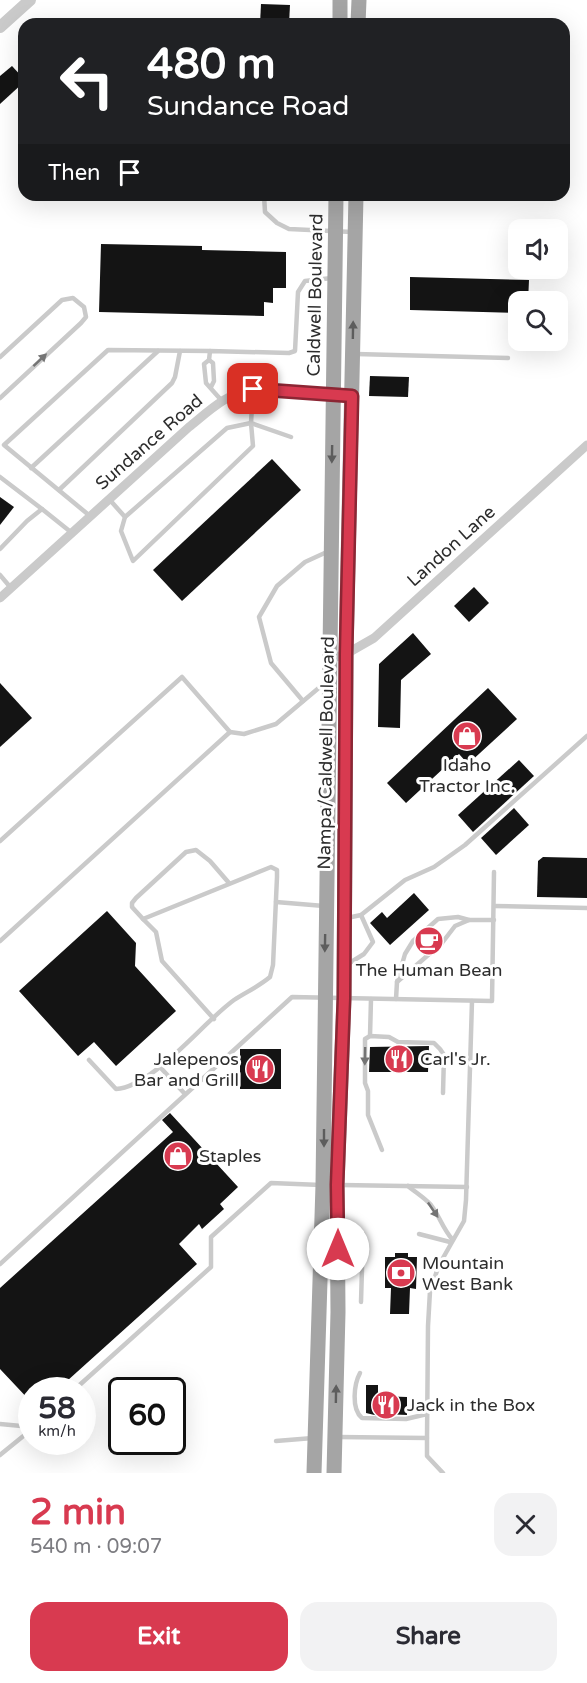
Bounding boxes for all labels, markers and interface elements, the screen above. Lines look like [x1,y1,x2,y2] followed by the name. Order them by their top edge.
[147,39,276,90] text: 480 m
[48,42,126,120] icon: left
[147,90,349,123] text: Sundance Road
[113,156,146,189] icon: arrive
[48,160,101,186] text: Then
[303,213,327,377] street label: Caldwell Boulevard
[508,219,568,351] map controls
[508,219,568,279] button: sound
[508,291,568,351] button: search
[349,320,358,339] one-way arrow
[33,353,48,367] one-way arrow
[227,363,278,414] pin
[236,372,269,405] icon: arrive
[91,389,207,495] street label: Sundance Road
[327,444,337,463] one-way arrow
[402,501,500,591] street label: Landon Lane
[313,636,339,870] street label: Nampa/Caldwell Boulevard
[451,720,483,752] shop icon: Idaho Tractor Inc.
[419,754,515,797] place label: Idaho Tractor Inc.
[413,925,445,957] cafe icon: The Human Bean
[320,933,330,952] one-way arrow
[356,959,502,981] place label: The Human Bean
[383,1043,415,1075] restaurant icon: Carl's Jr.
[360,1047,370,1066] one-way arrow
[134,1048,239,1091] place label: Jalepenos Bar and Grill
[420,1048,491,1070] place label: Carl's Jr.
[244,1053,276,1085] restaurant icon: Jalepenos Bar and Grill
[319,1128,328,1147] one-way arrow
[162,1140,194,1172] shop icon: Staples
[199,1145,261,1167] place label: Staples
[427,1201,439,1217] one-way arrow
[306,1217,370,1281] position arrow
[422,1252,513,1295] place label: Mountain West Bank
[385,1257,417,1289] bank icon: Mountain West Bank
[108,1377,186,1455] speed limit sign: 60
[331,1384,340,1403] one-way arrow
[370,1389,402,1421] restaurant icon: Jack in the Box
[38,1390,76,1427] text: 58
[407,1394,535,1416] place label: Jack in the Box
[38,1422,76,1440] text: km/h
[30,1491,126,1534] text: 2 min
[494,1493,557,1556] button: close
[30,1535,162,1559] text: 540 m · 09:07
[30,1602,288,1671] button: Exit
[300,1602,557,1671] button: Share

